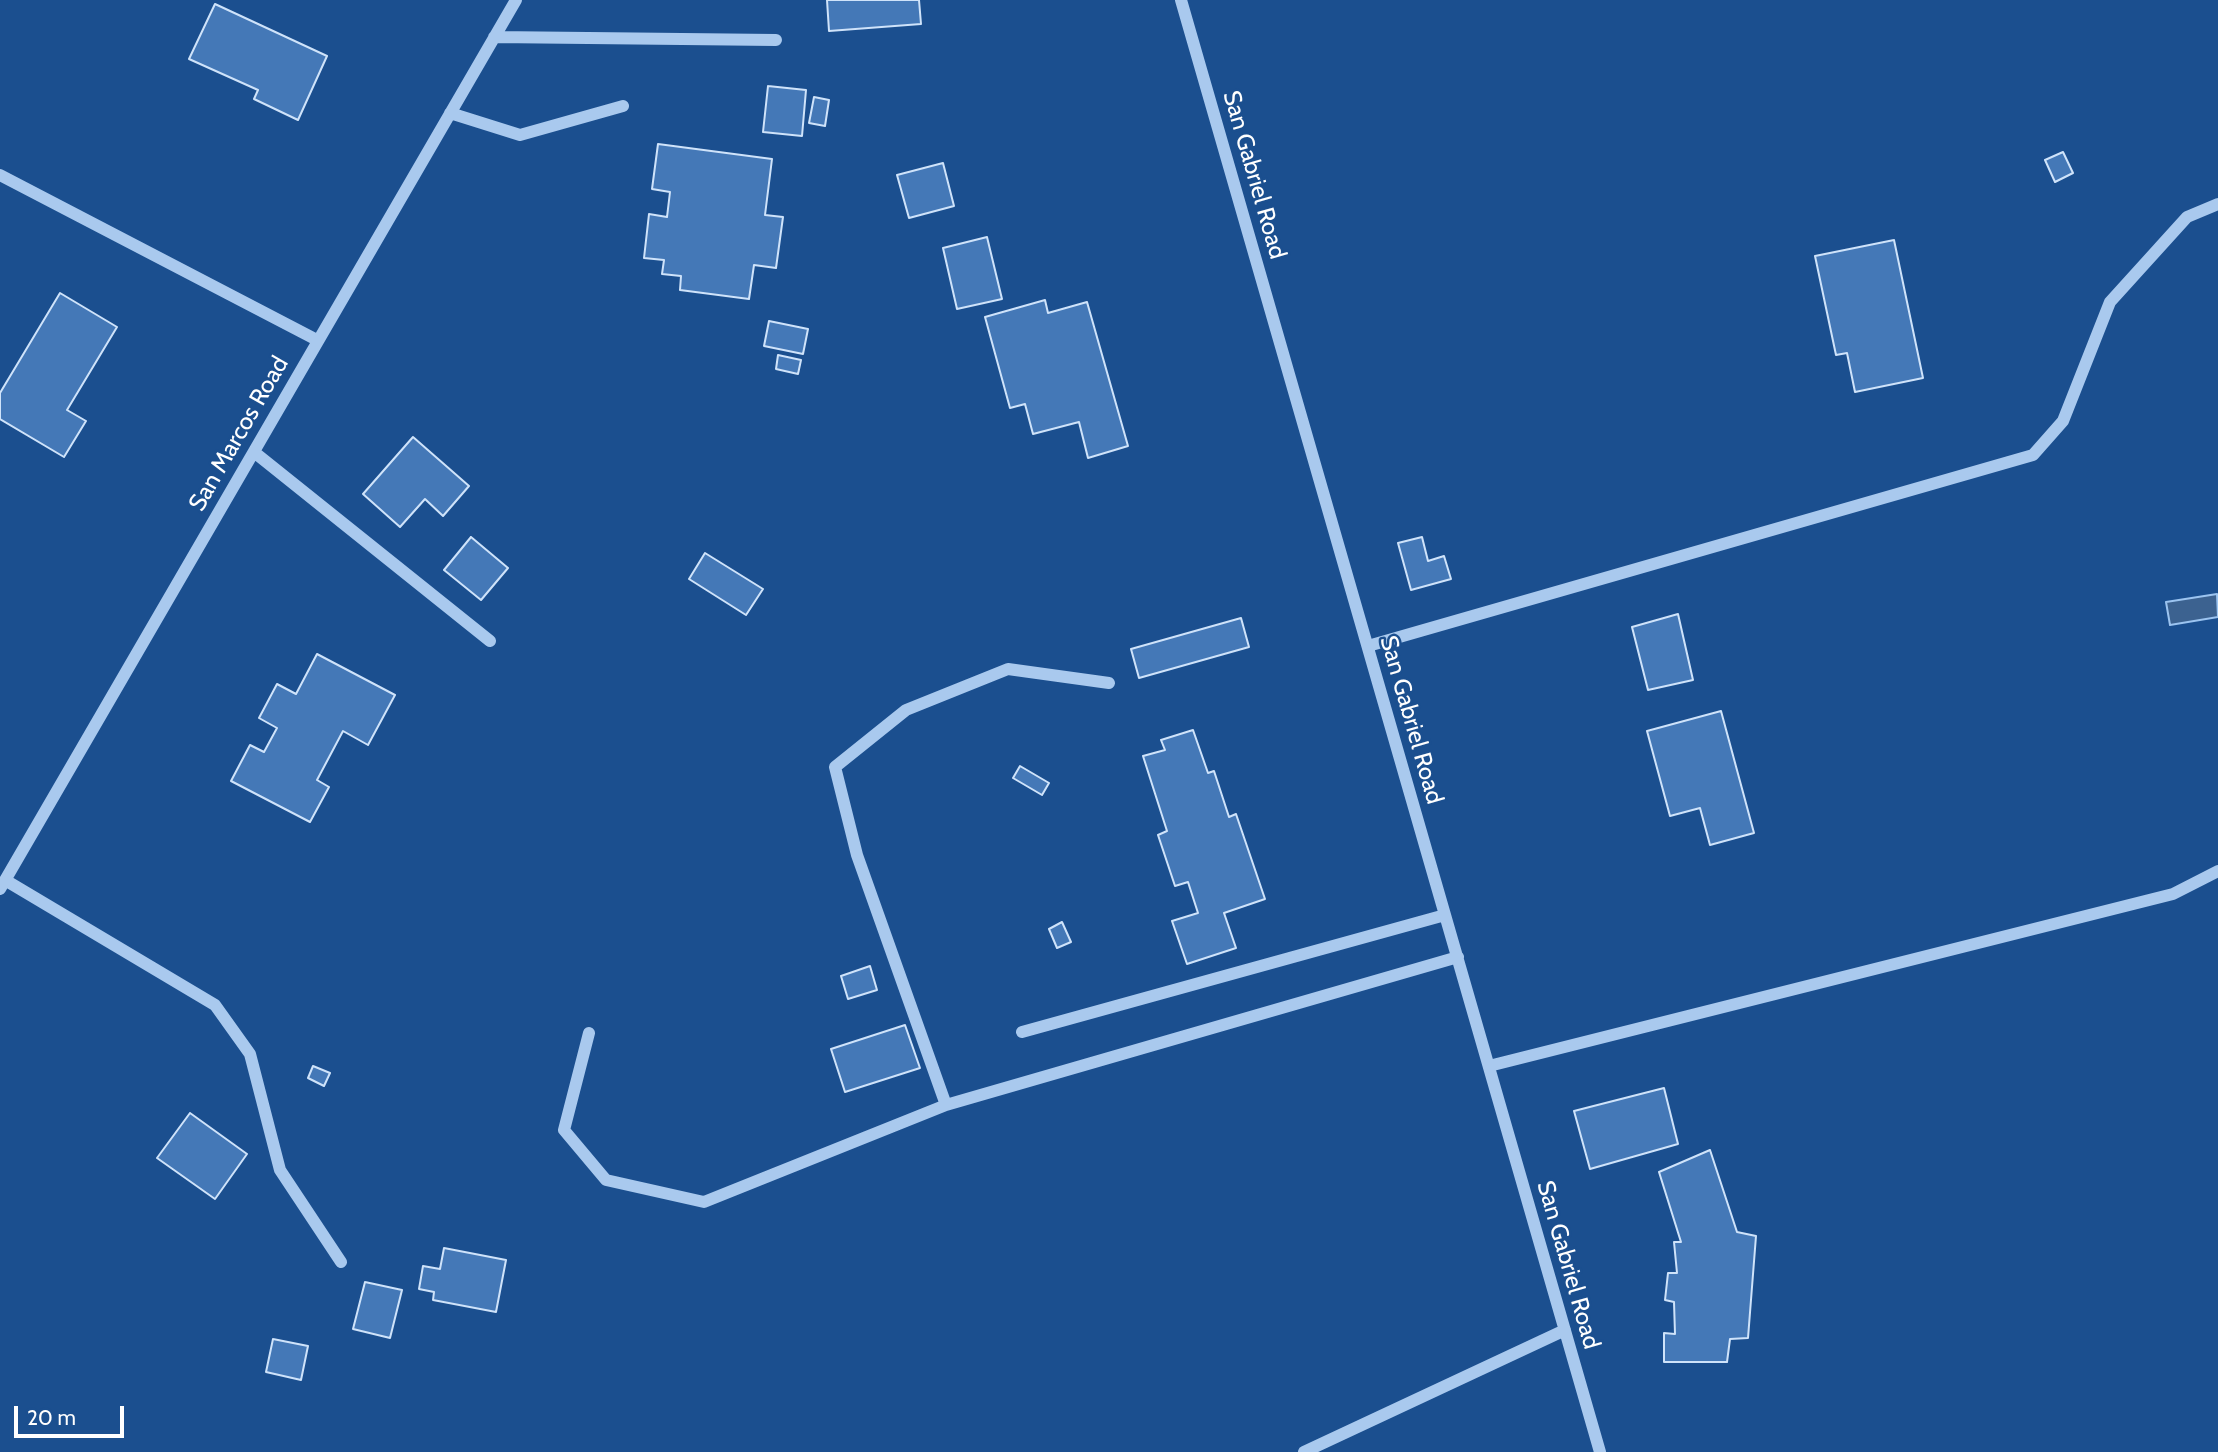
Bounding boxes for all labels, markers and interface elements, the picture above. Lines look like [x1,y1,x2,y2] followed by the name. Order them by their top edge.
[1216,88,1292,262] street label: San Gabriel Road
[183,352,295,516] street label: San Marcos Road
[1373,633,1449,807] street label: San Gabriel Road
[1530,1178,1606,1352] street label: San Gabriel Road
[18,1392,128,1436] scale bar
[27,1405,76,1430] text: 20 m

